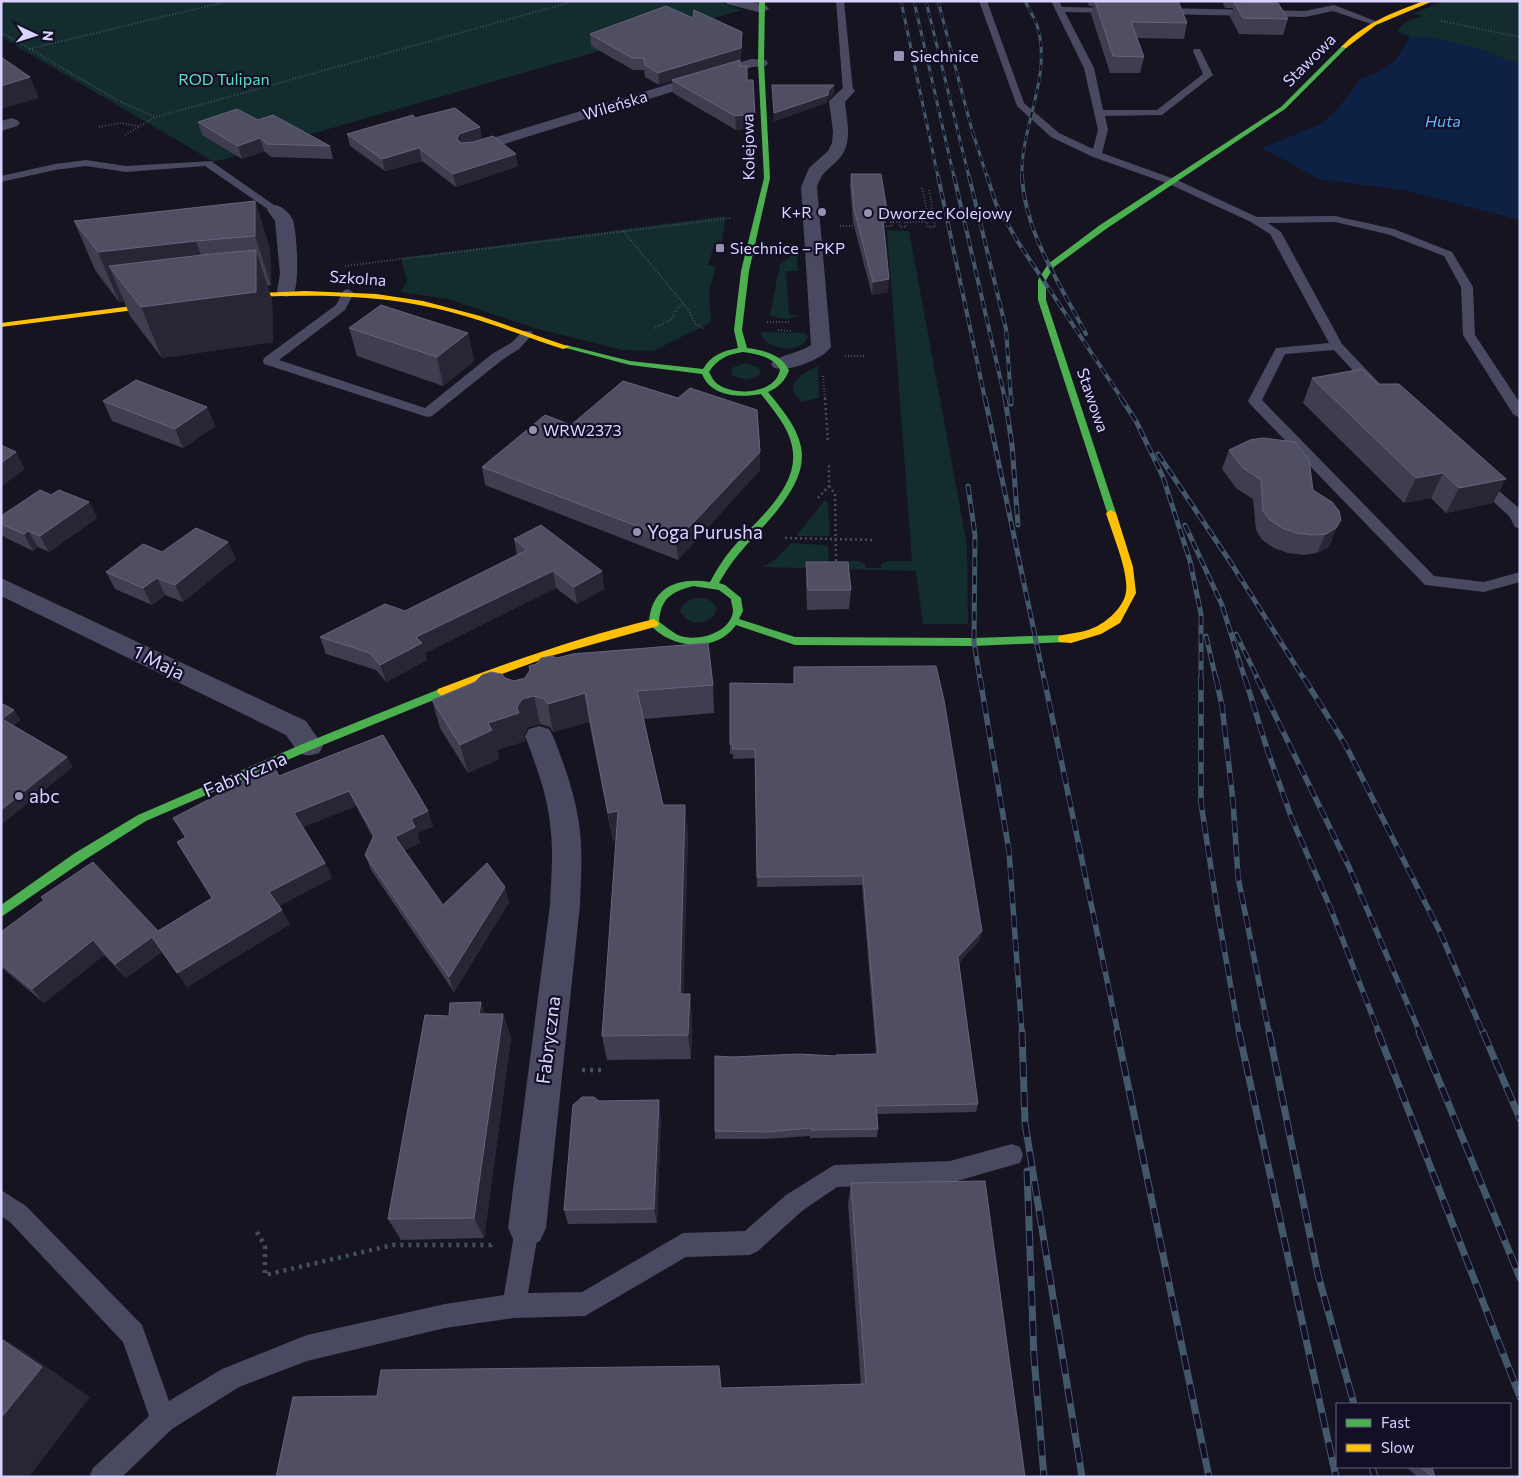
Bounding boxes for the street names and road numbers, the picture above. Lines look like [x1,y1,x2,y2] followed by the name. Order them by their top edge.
[1278,29,1339,90] street label: Stawowa
[580,86,649,123] street label: Wileńska
[737,114,758,180] street label: Kolejowa
[329,266,387,289] street label: Szkolna
[1074,365,1113,435] street label: Stawowa
[130,639,189,684] street label: 1 Maja
[200,746,290,801] street label: Fabryczna
[531,995,564,1085] street label: Fabryczna

